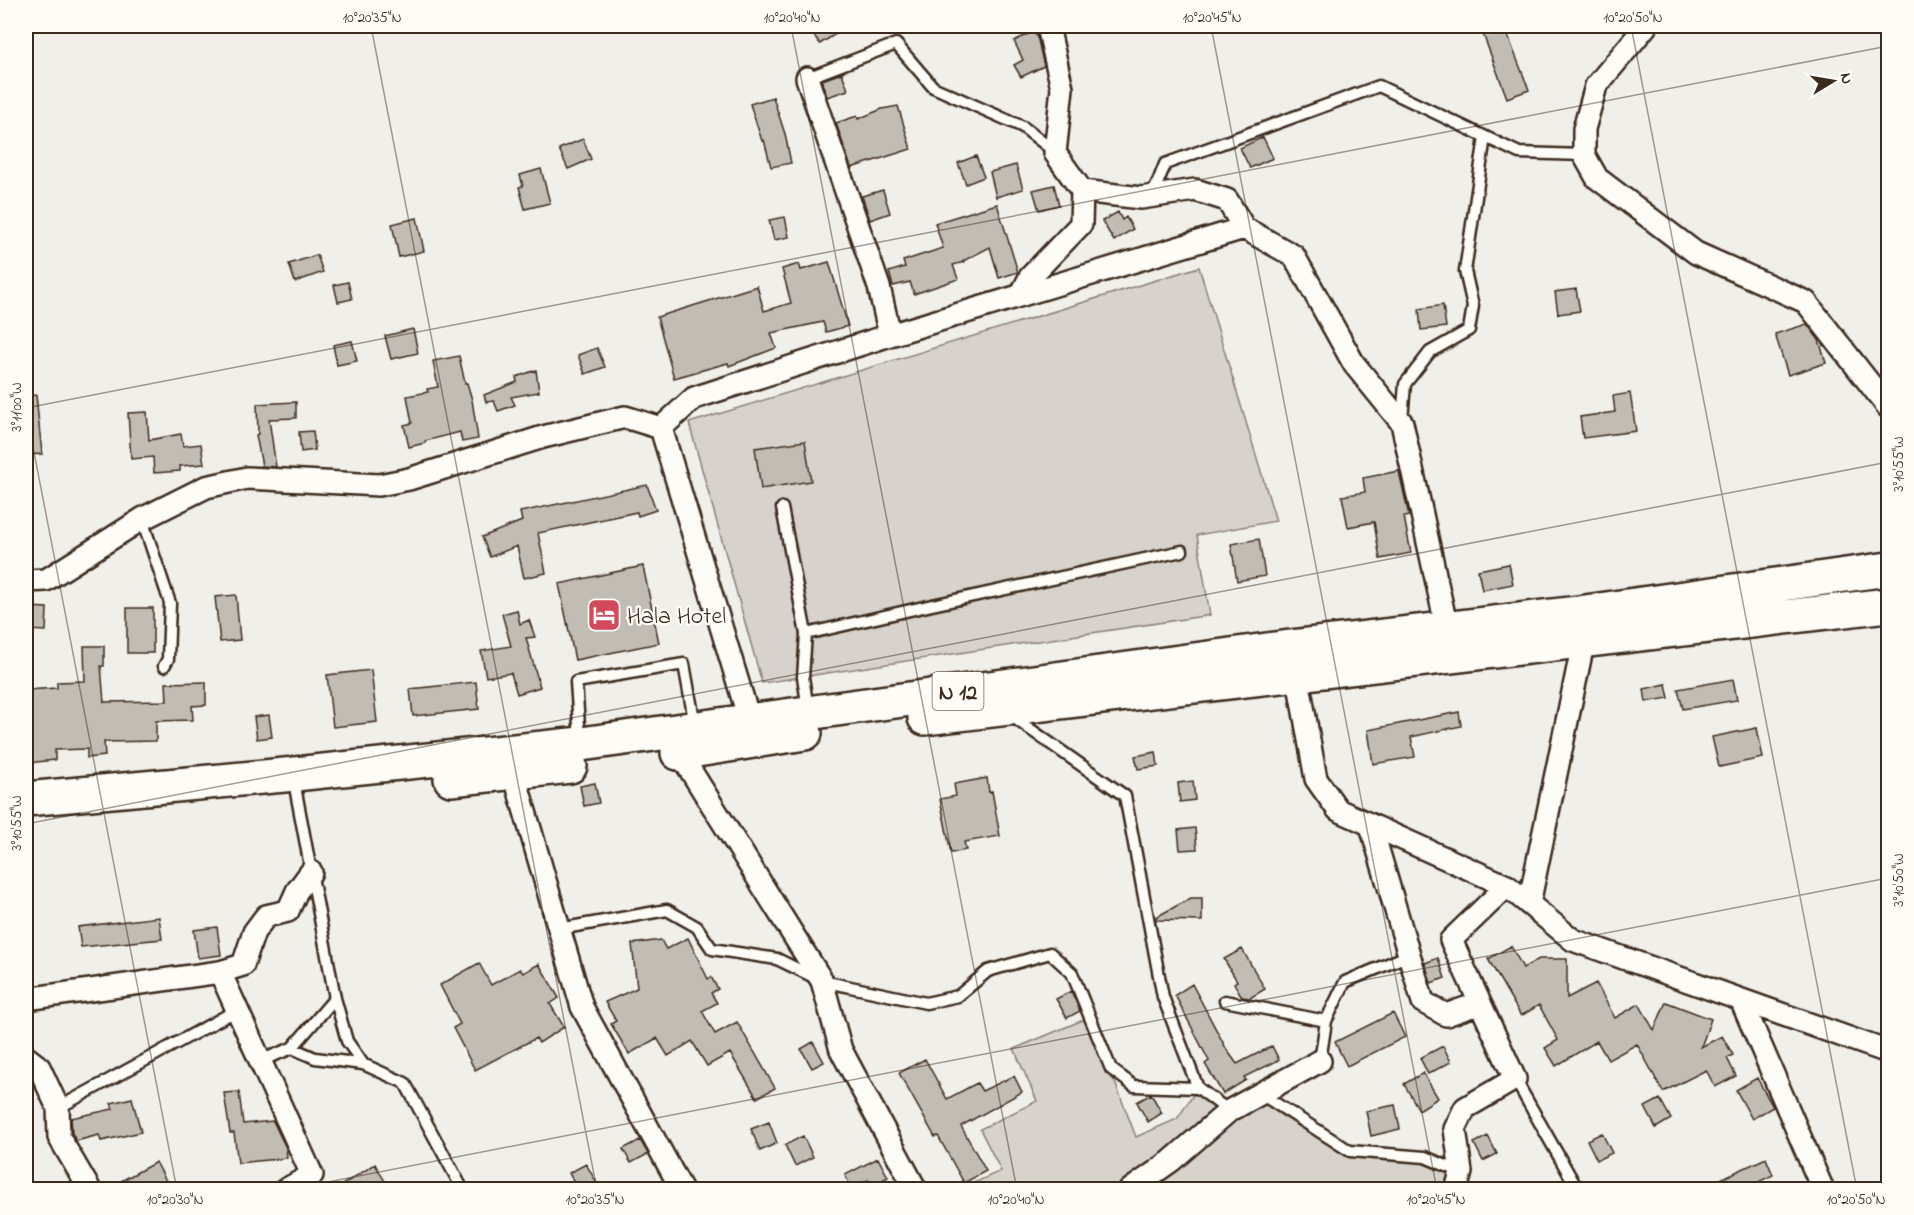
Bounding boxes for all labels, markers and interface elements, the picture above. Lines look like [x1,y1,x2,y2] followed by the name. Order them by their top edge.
[342,7,402,29] text: 10°20'35"N
[763,7,821,29] text: 10°20'40"N
[1182,7,1242,29] text: 10°20'45"N
[1603,7,1663,29] text: 10°20'50"N
[1803,51,1863,111] north arrow
[1833,71,1859,86] text: N
[6,382,28,432] text: 3°11'00"W
[1888,436,1910,492] text: 3°10'55"W
[586,597,622,633] hotel icon: Hala Hotel
[627,600,726,635] place label: Hala Hotel
[932,672,984,710] road number: N 12
[6,795,28,851] text: 3°10'55"W
[1888,853,1910,907] text: 3°10'50"W
[146,1189,204,1211] text: 10°20'30"N
[565,1189,625,1211] text: 10°20'35"N
[987,1189,1045,1211] text: 10°20'40"N
[1406,1189,1466,1211] text: 10°20'45"N
[1826,1189,1886,1211] text: 10°20'50"N

